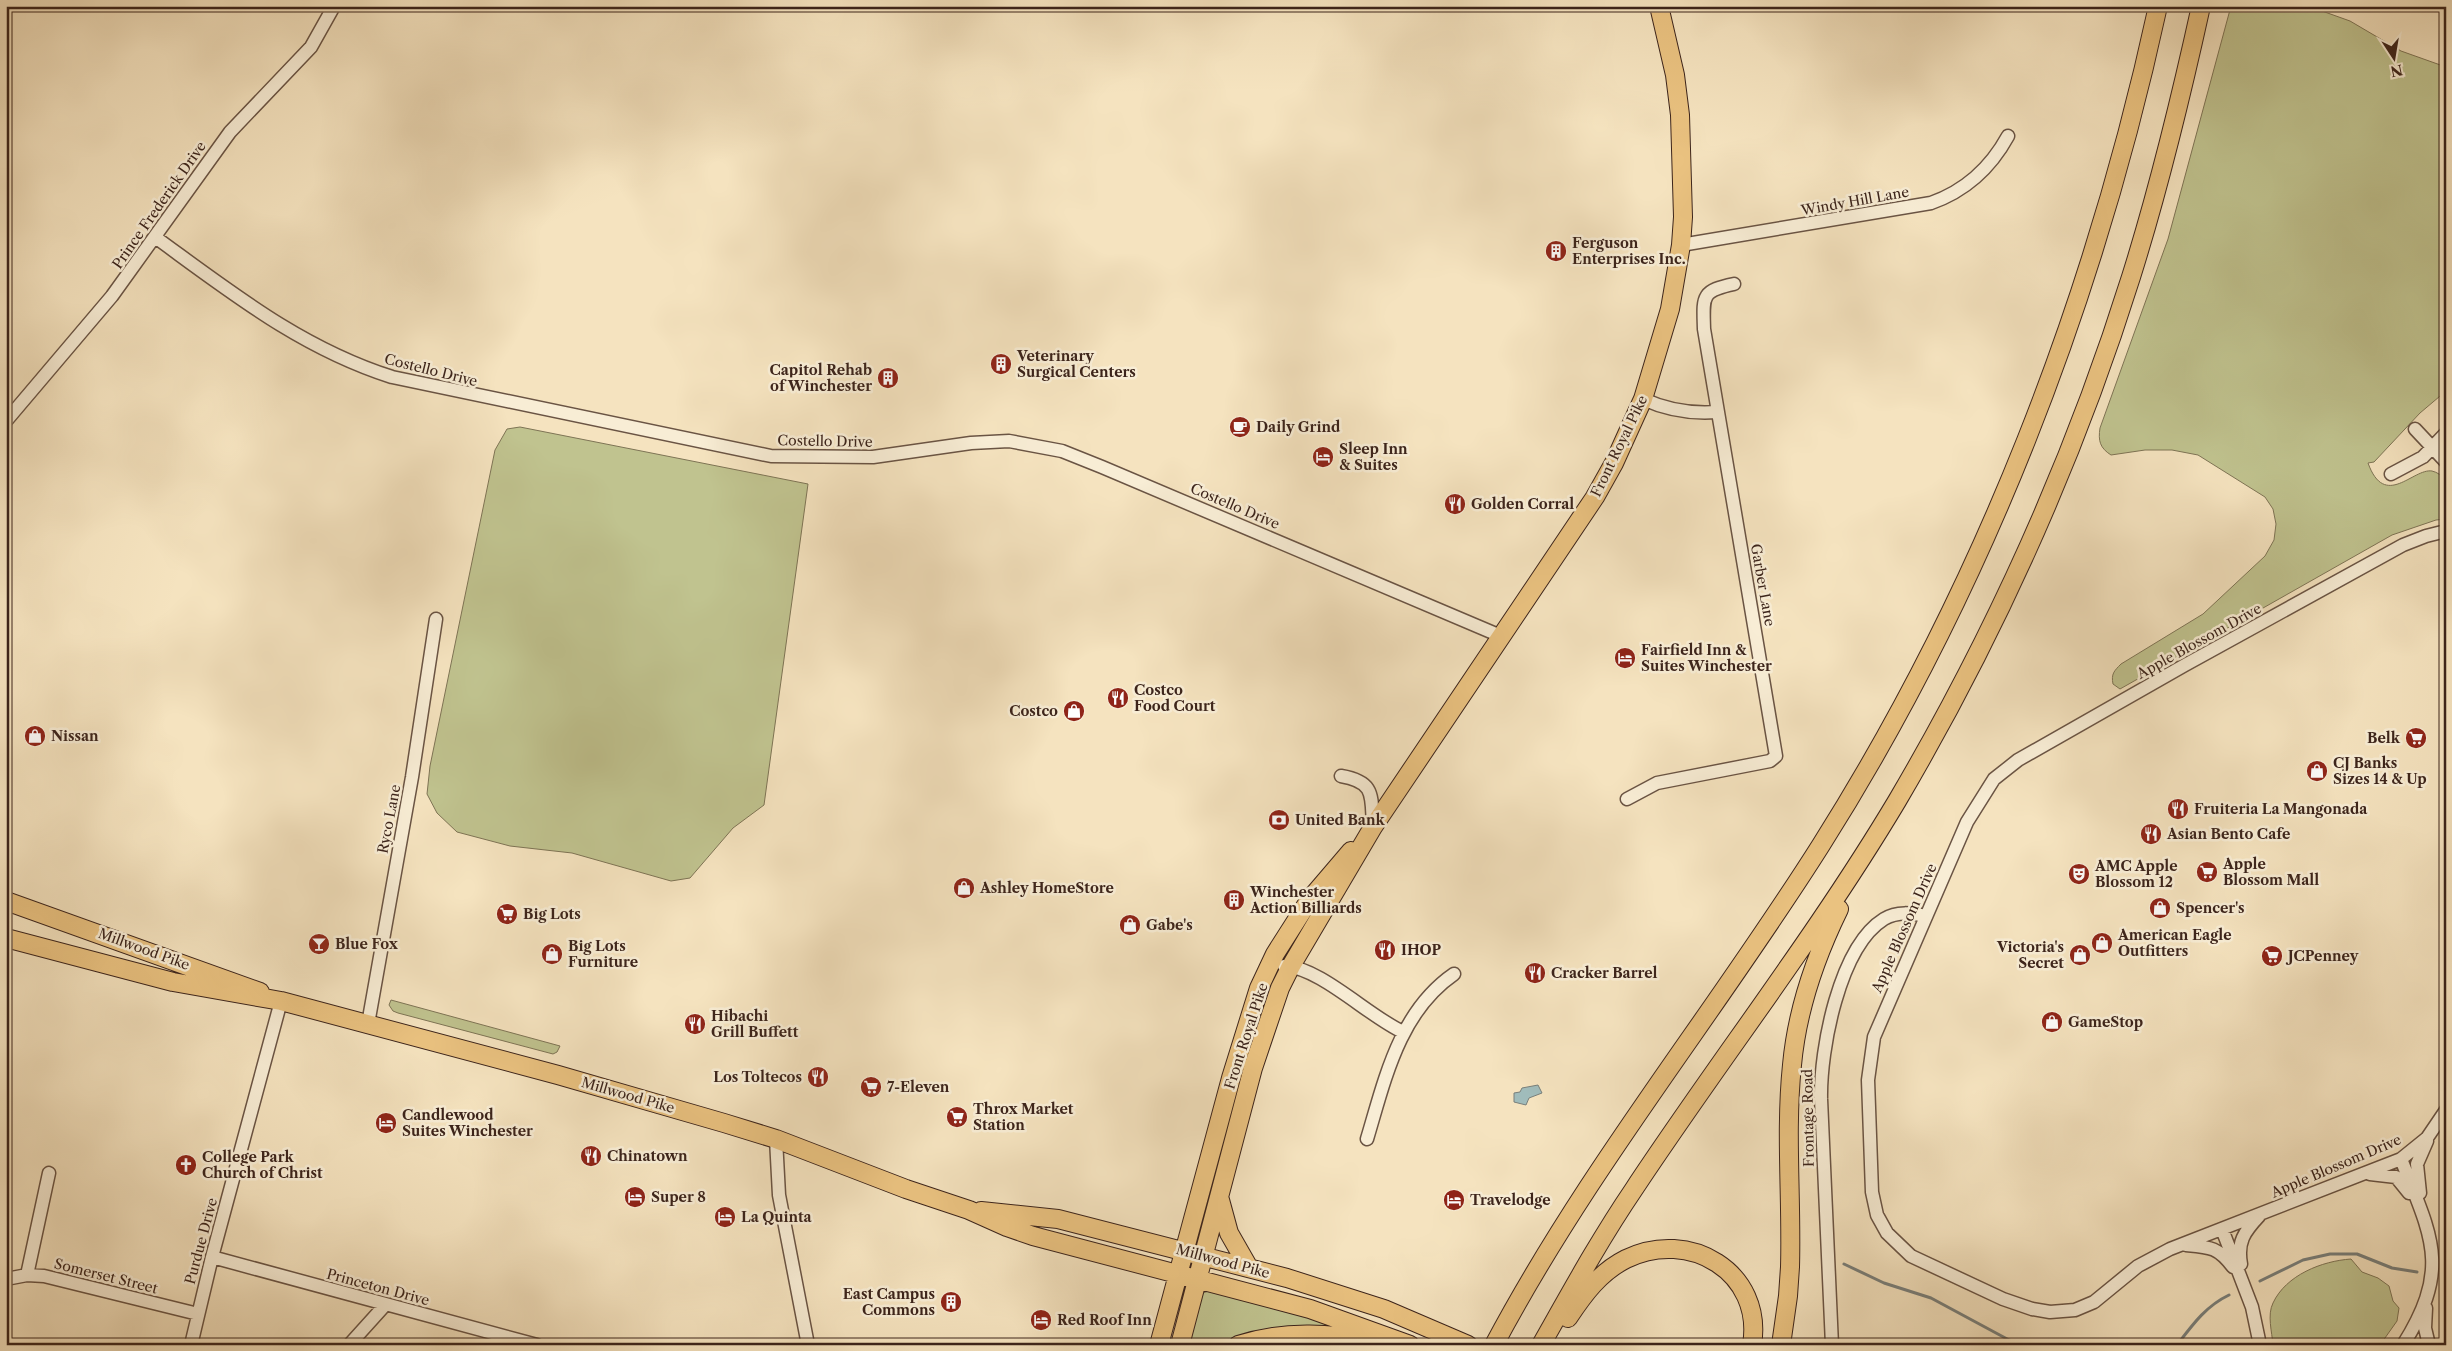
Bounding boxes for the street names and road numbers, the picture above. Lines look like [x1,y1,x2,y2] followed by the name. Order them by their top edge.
[108,138,210,272] street label: Prince Frederick Drive
[1799,183,1911,220] street label: Windy Hill Lane
[383,350,480,390] street label: Costello Drive
[1587,392,1651,500] street label: Front Royal Pike
[777,431,873,451] street label: Costello Drive
[1188,479,1282,533] street label: Costello Drive
[1747,542,1779,628] street label: Garber Lane
[2133,599,2265,683] street label: Apple Blossom Drive
[373,783,405,855] street label: Ryco Lane
[1867,860,1941,996] street label: Apple Blossom Drive
[96,924,192,974] street label: Millwood Pike
[1220,980,1272,1091] street label: Front Royal Pike
[1798,1068,1818,1167] street label: Frontage Road
[579,1073,677,1117] street label: Millwood Pike
[2267,1130,2404,1202] street label: Apple Blossom Drive
[181,1196,221,1286] street label: Purdue Drive
[1174,1240,1272,1282] street label: Millwood Pike
[52,1254,160,1298] street label: Somerset Street
[325,1265,432,1309] street label: Princeton Drive

